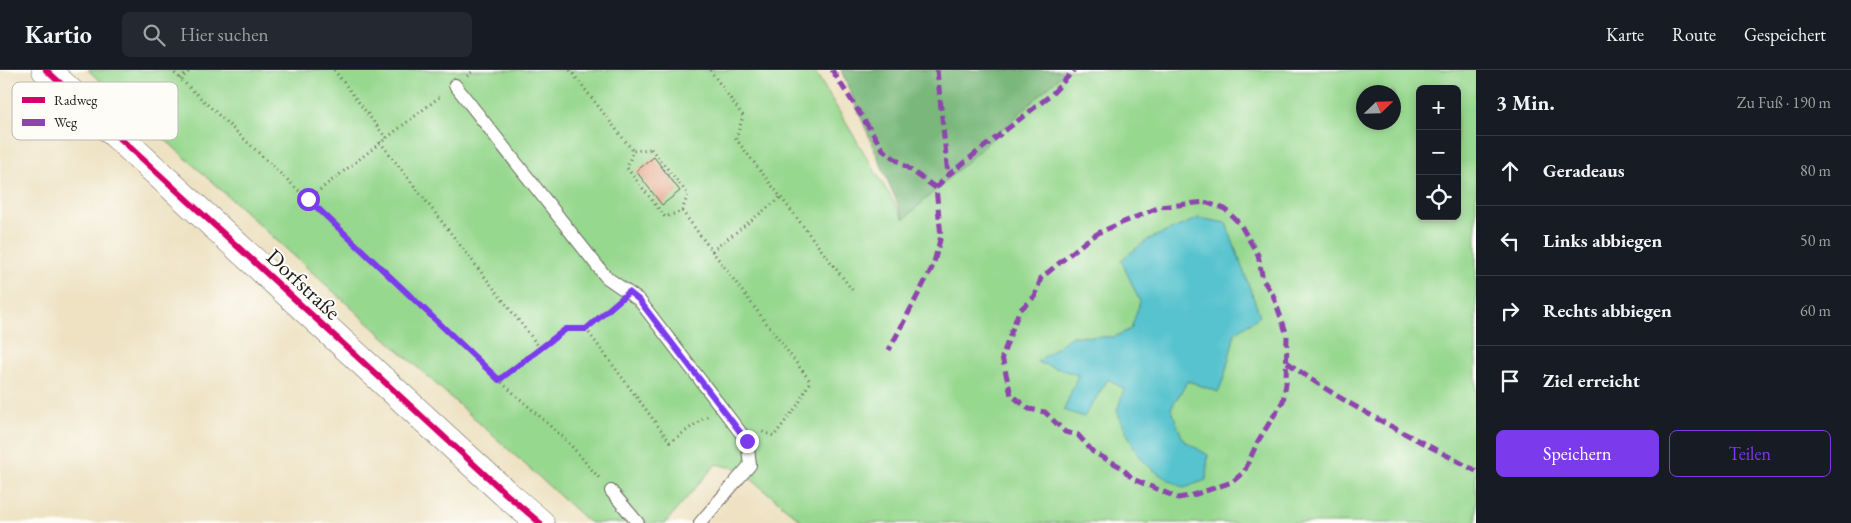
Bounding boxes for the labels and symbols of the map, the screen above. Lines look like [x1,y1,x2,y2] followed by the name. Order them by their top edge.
[12,82,178,140] legend
[1356,85,1401,130] north arrow
[54,91,98,109] text: Radweg
[54,113,78,131] text: Weg
[297,188,320,211] route start
[260,243,347,326] street label: Dorfstraße
[736,430,759,453] route end

